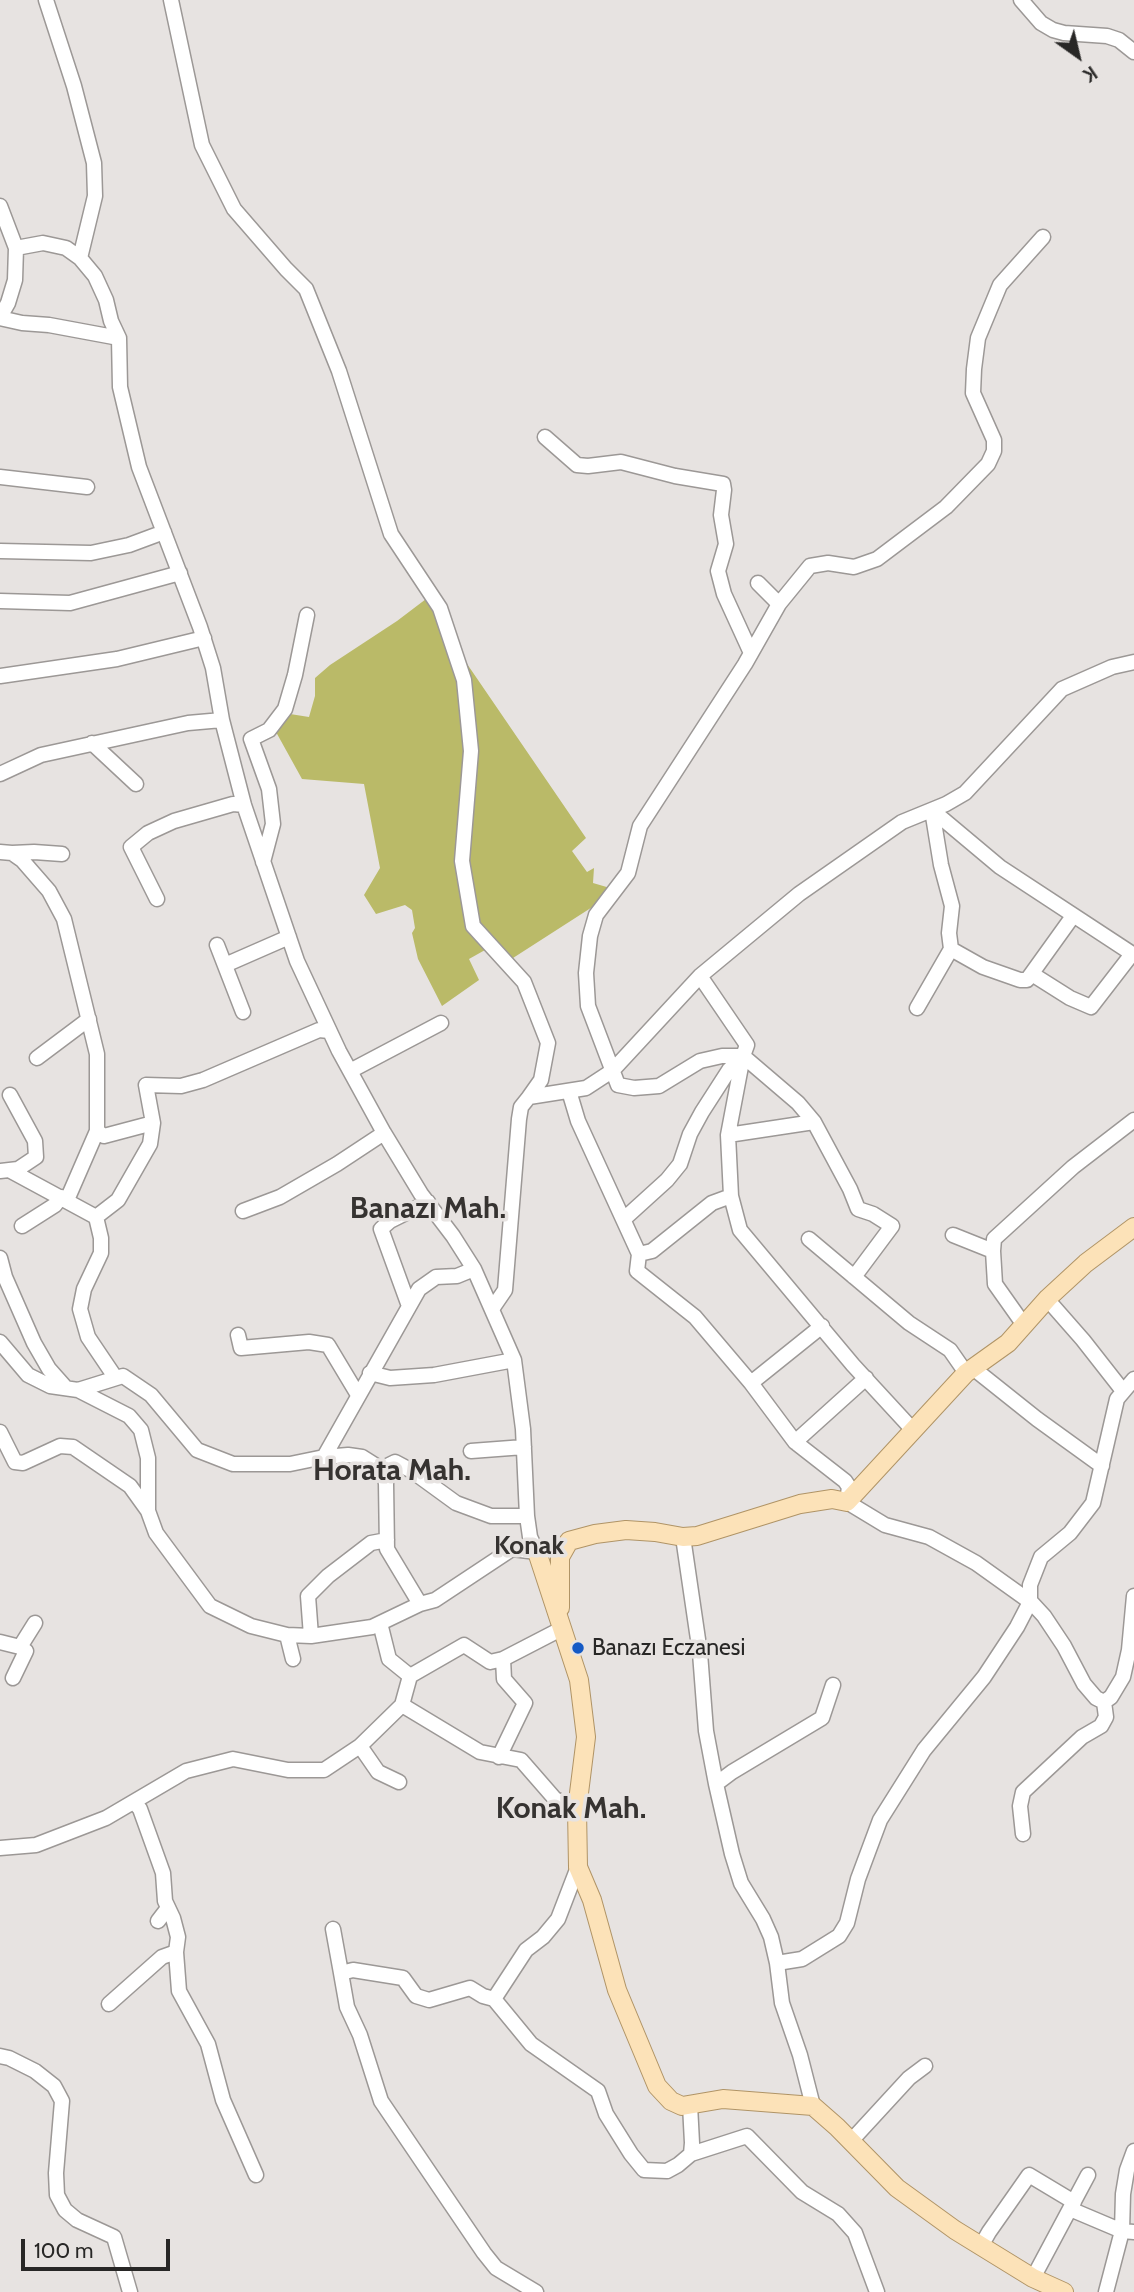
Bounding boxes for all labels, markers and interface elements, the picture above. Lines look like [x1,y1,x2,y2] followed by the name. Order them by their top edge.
[1043,21,1113,91] north arrow
[1079,61,1101,87] text: K
[350,1191,506,1227] district label: Banazı Mah.
[313,1453,471,1489] district label: Horata Mah.
[494,1530,564,1562] district label: Konak
[592,1634,745,1662] place label: Banazı Eczanesi
[570,1640,586,1656] marker: Banazı Eczanesi
[496,1791,646,1827] district label: Konak Mah.
[24,2226,173,2270] scale bar
[34,2238,93,2263] text: 100 m

